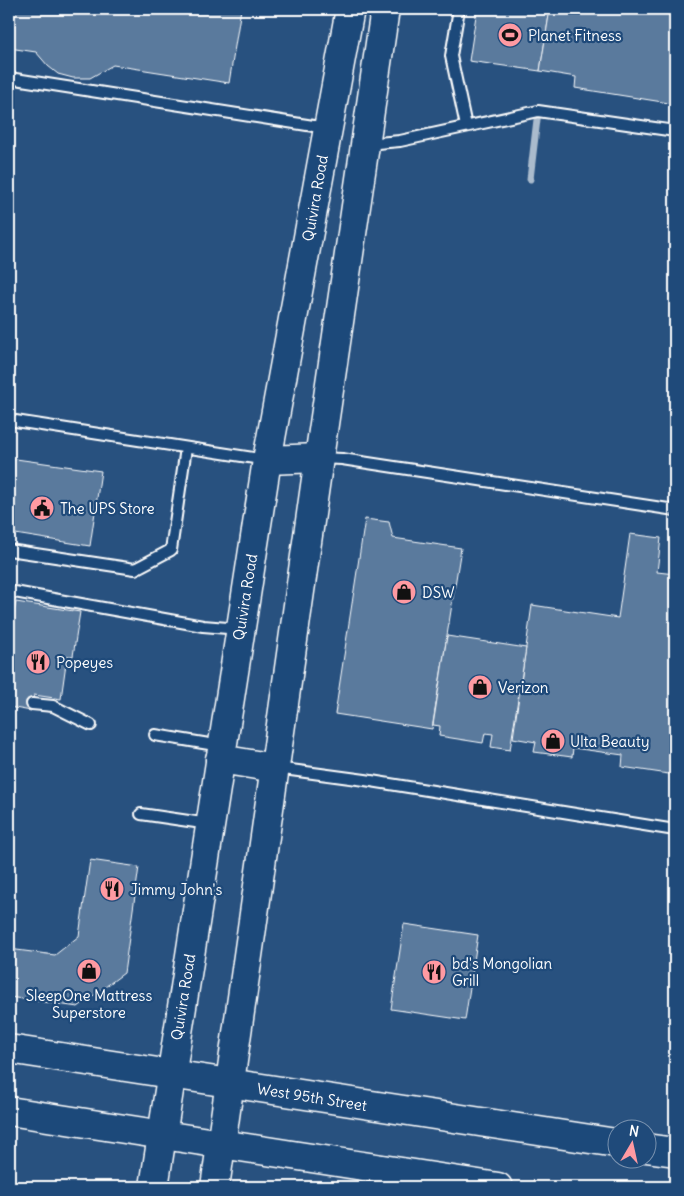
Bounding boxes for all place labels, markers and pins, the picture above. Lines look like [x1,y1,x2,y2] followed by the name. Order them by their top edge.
[497,22,523,48] sports icon: Planet Fitness
[528,26,622,45] place label: Planet Fitness
[29,495,55,521] public building icon: The UPS Store
[60,499,155,518] place label: The UPS Store
[391,579,417,605] shop icon: DSW
[422,583,455,602] place label: DSW
[25,649,51,675] restaurant icon: Popeyes
[56,653,113,672] place label: Popeyes
[467,674,493,700] shop icon: Verizon
[498,678,549,697] place label: Verizon
[540,728,566,754] shop icon: Ulta Beauty
[570,732,649,751] place label: Ulta Beauty
[99,876,125,902] restaurant icon: Jimmy John's
[130,880,222,899] place label: Jimmy John's
[452,954,553,990] place label: bd's Mongolian Grill
[76,958,102,984] shop icon: SleepOne Mattress Superstore
[421,959,447,985] restaurant icon: bd's Mongolian Grill
[26,986,152,1022] place label: SleepOne Mattress Superstore

